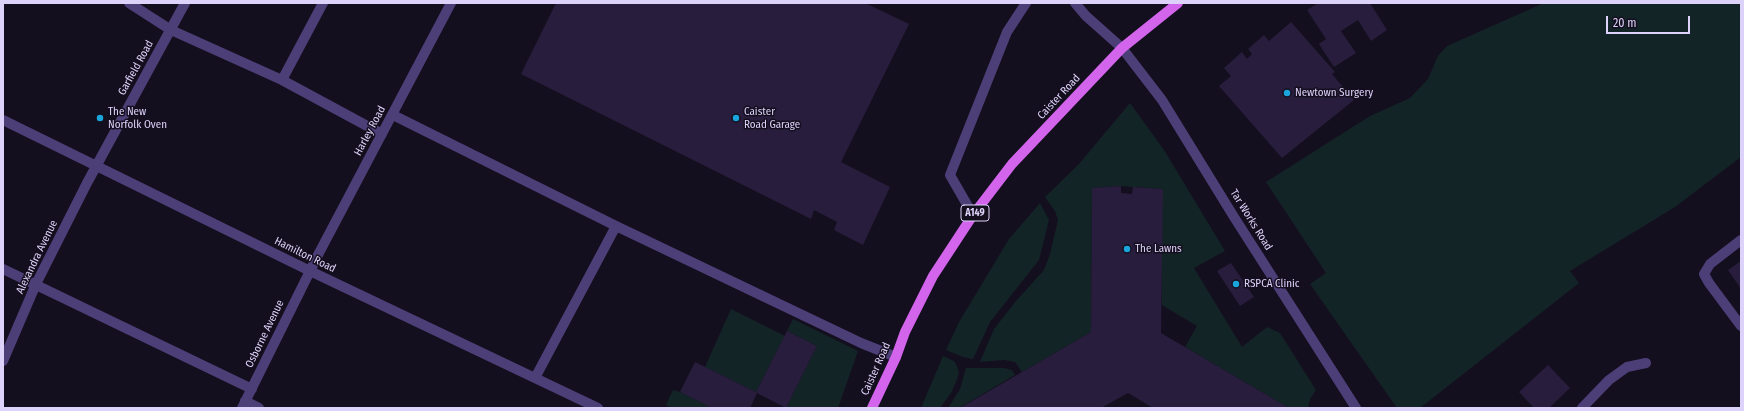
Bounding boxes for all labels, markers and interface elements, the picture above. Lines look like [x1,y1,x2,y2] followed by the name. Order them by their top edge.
[1608,8,1692,34] scale bar
[1613,16,1637,30] text: 20 m
[115,38,157,98] street label: Garfield Road
[1035,72,1083,122] street label: Caister Road
[1295,86,1373,100] place label: Newtown Surgery
[1282,88,1292,98] marker: Newtown Surgery
[351,104,389,158] street label: Harley Road
[108,105,167,131] place label: The New Norfolk Oven
[744,105,800,131] place label: Caister Road Garage
[95,113,105,123] marker: The New Norfolk Oven
[731,113,741,123] marker: Caister Road Garage
[1227,187,1275,253] street label: Tar Works Road
[961,205,989,221] road number: A149
[13,218,61,296] street label: Alexandra Avenue
[272,234,338,276] street label: Hamilton Road
[1135,242,1182,256] place label: The Lawns
[1122,244,1132,254] marker: The Lawns
[1244,277,1300,291] place label: RSPCA Clinic
[1231,279,1241,289] marker: RSPCA Clinic
[243,298,287,370] street label: Osborne Avenue
[858,341,894,397] street label: Caister Road

